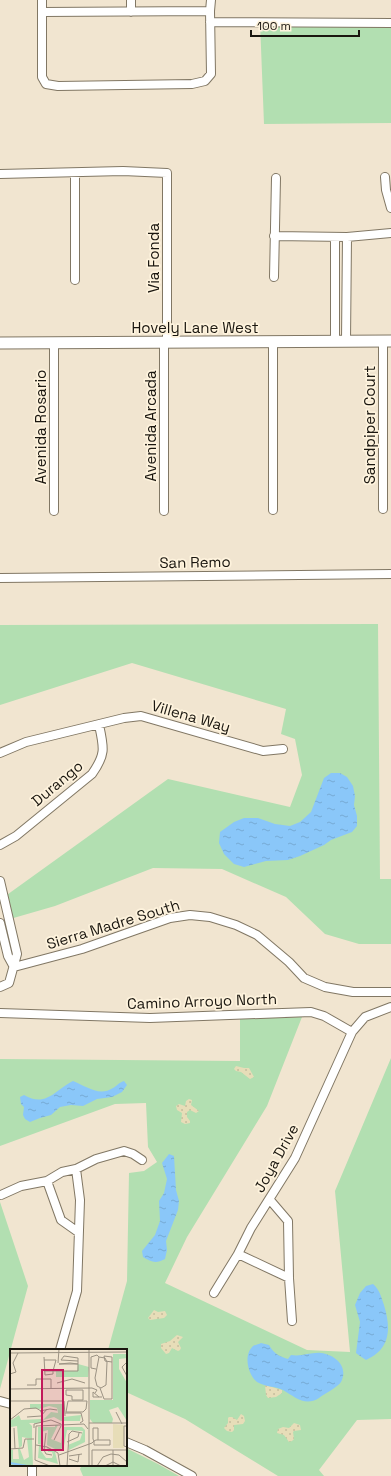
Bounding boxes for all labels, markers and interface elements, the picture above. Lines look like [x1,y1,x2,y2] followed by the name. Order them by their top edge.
[251,12,359,38] scale bar
[257,18,291,34] text: 100 m
[144,223,163,293] street label: Via Fonda
[131,318,259,337] street label: Hovely Lane West
[360,366,379,484] street label: Sandpiper Court
[31,370,50,484] street label: Avenida Rosario
[141,370,160,482] street label: Avenida Arcada
[159,552,231,572] street label: San Remo
[149,696,233,736] street label: Villena Way
[27,756,87,810] street label: Durango
[44,895,182,953] street label: Sierra Madre South
[127,989,277,1013] street label: Camino Arroyo North
[249,1120,303,1196] street label: Joya Drive
[10,1349,127,1466] inset map

